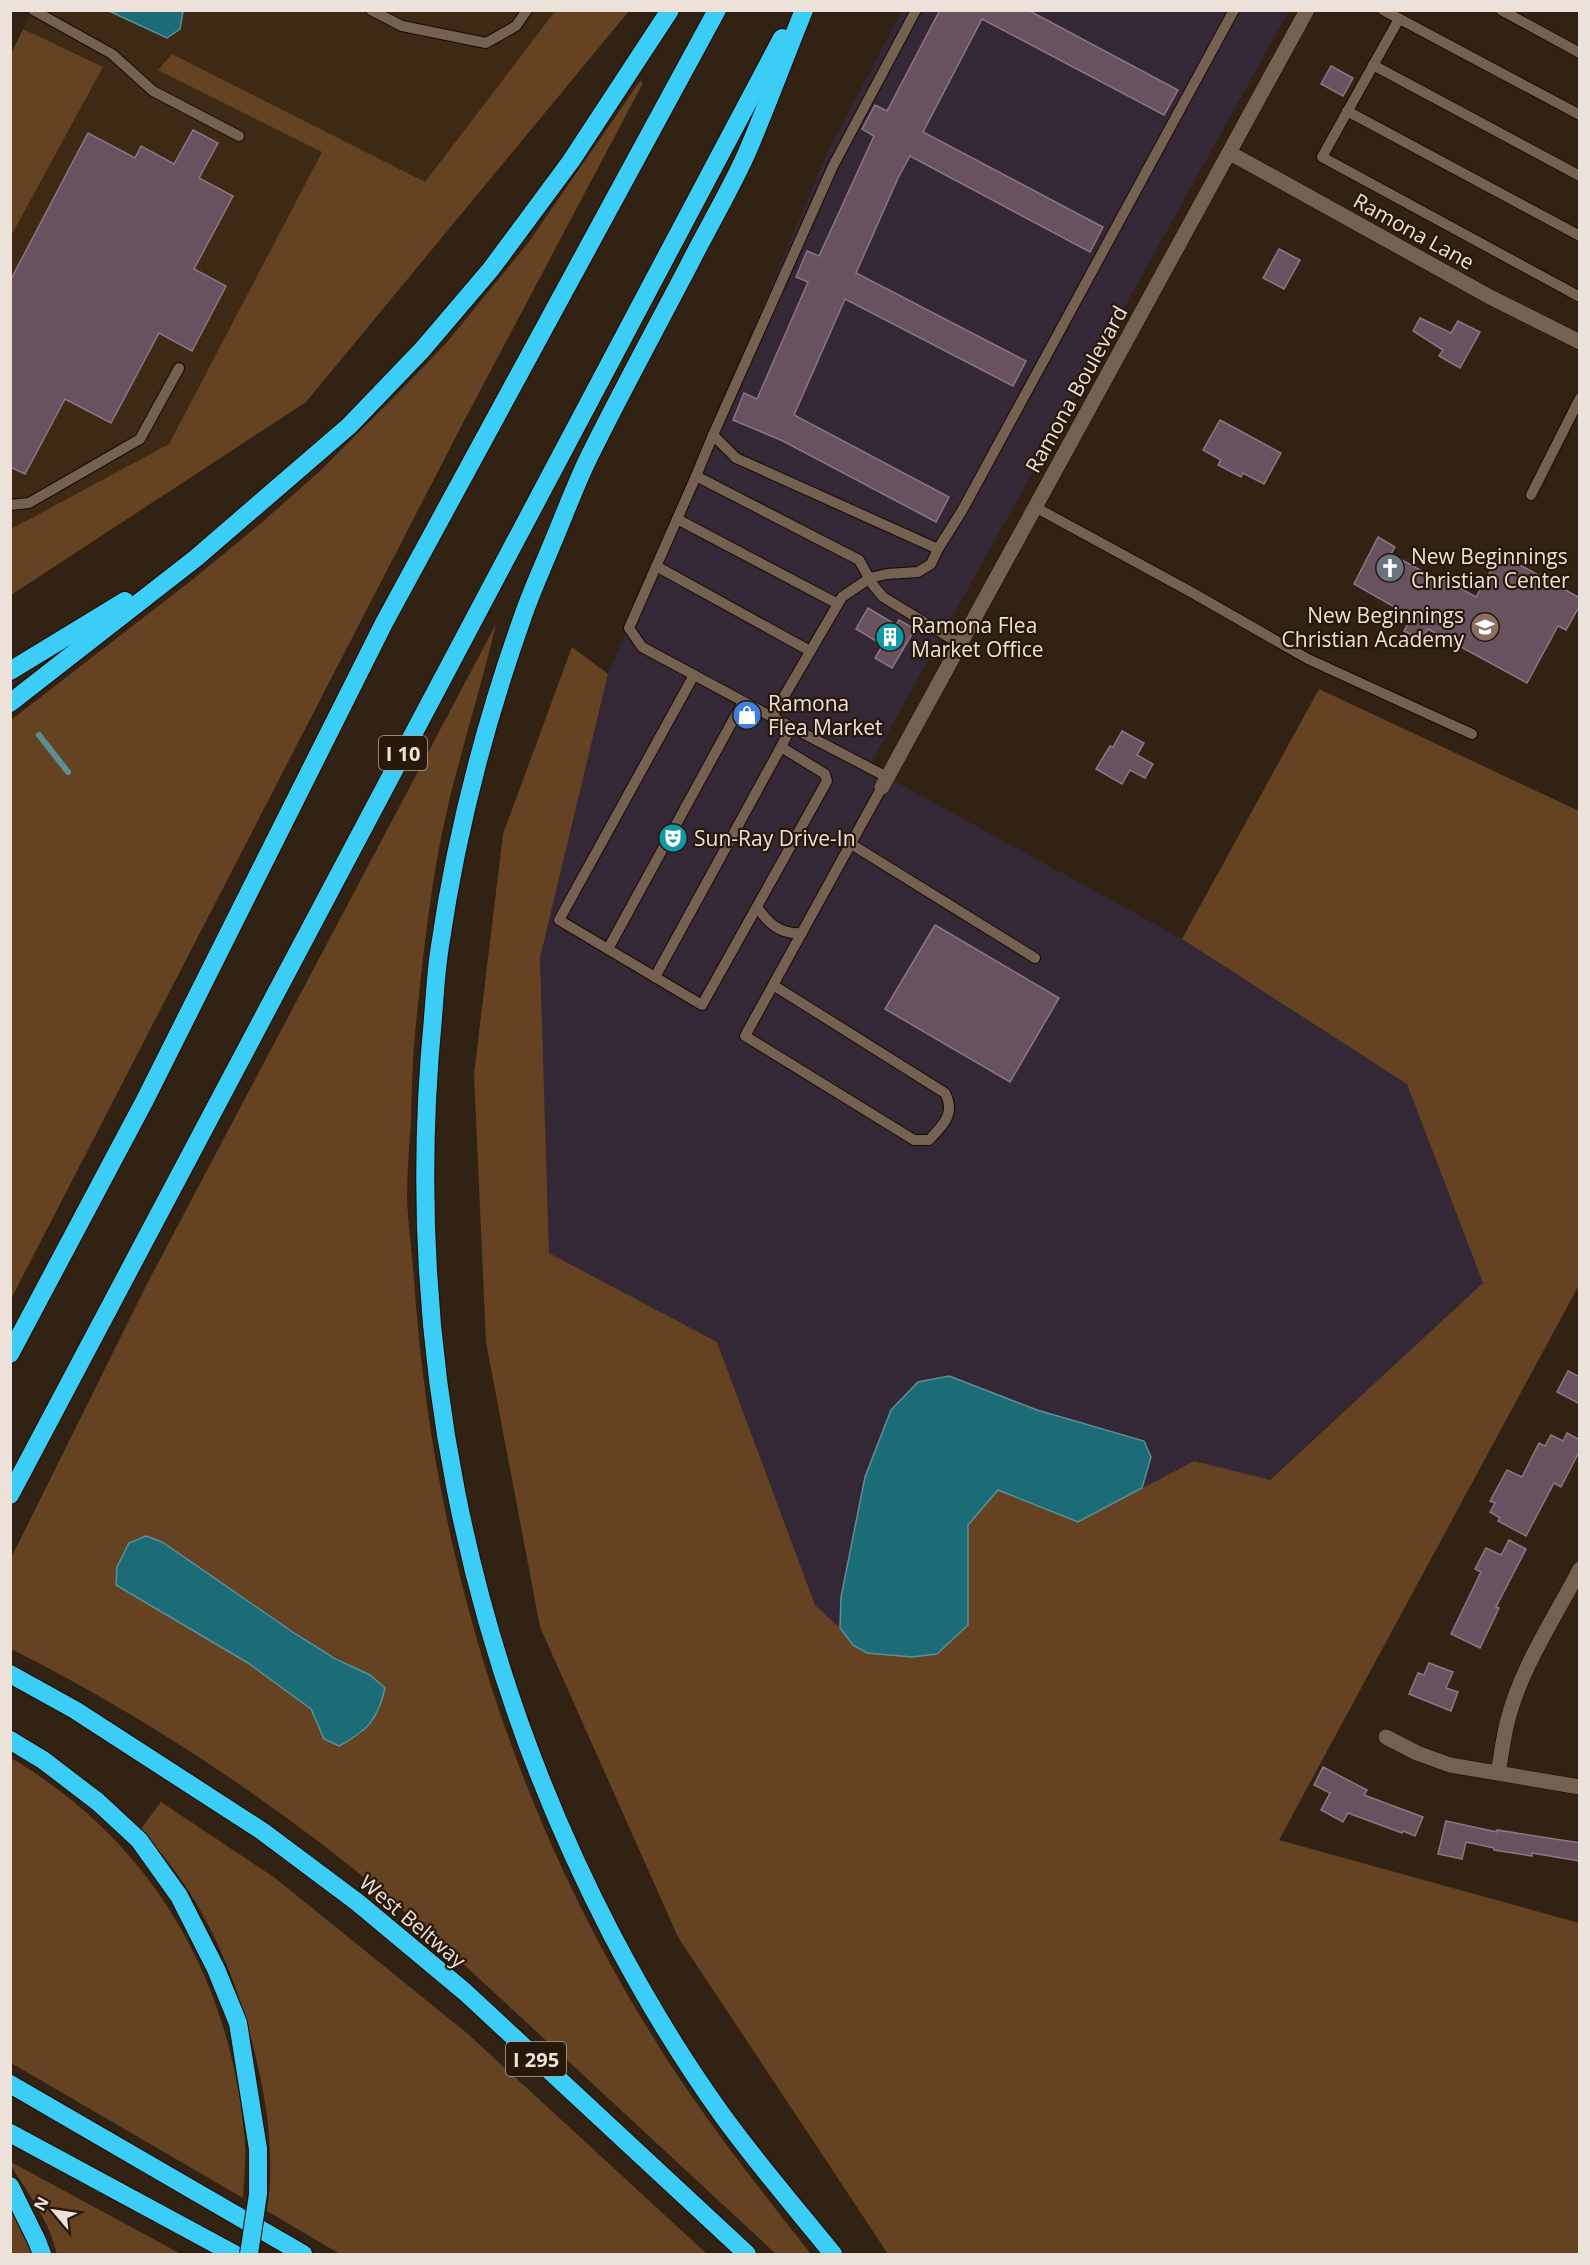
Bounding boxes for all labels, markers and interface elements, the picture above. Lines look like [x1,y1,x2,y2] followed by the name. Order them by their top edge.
[1349,186,1479,276] street label: Ramona Lane
[1019,301,1133,477] street label: Ramona Boulevard
[1411,542,1570,594] place label: New Beginnings Christian Center
[1374,552,1406,584] church icon: New Beginnings Christian Center
[1282,601,1464,653] place label: New Beginnings Christian Academy
[911,611,1044,663] place label: Ramona Flea Market Office
[1469,611,1501,643] school or university icon: New Beginnings Christian Academy
[874,621,906,653] building icon: Ramona Flea Market Office
[768,689,883,741] place label: Ramona Flea Market
[731,699,763,731] shop icon: Ramona Flea Market
[379,736,427,770] road number: I 10
[657,822,689,854] theatre icon: Sun-Ray Drive-In
[694,824,856,852] place label: Sun-Ray Drive-In
[354,1868,472,1974] street label: West Beltway
[506,2042,566,2076] road number: I 295
[24,2181,84,2241] north arrow
[28,2193,54,2215] text: N

